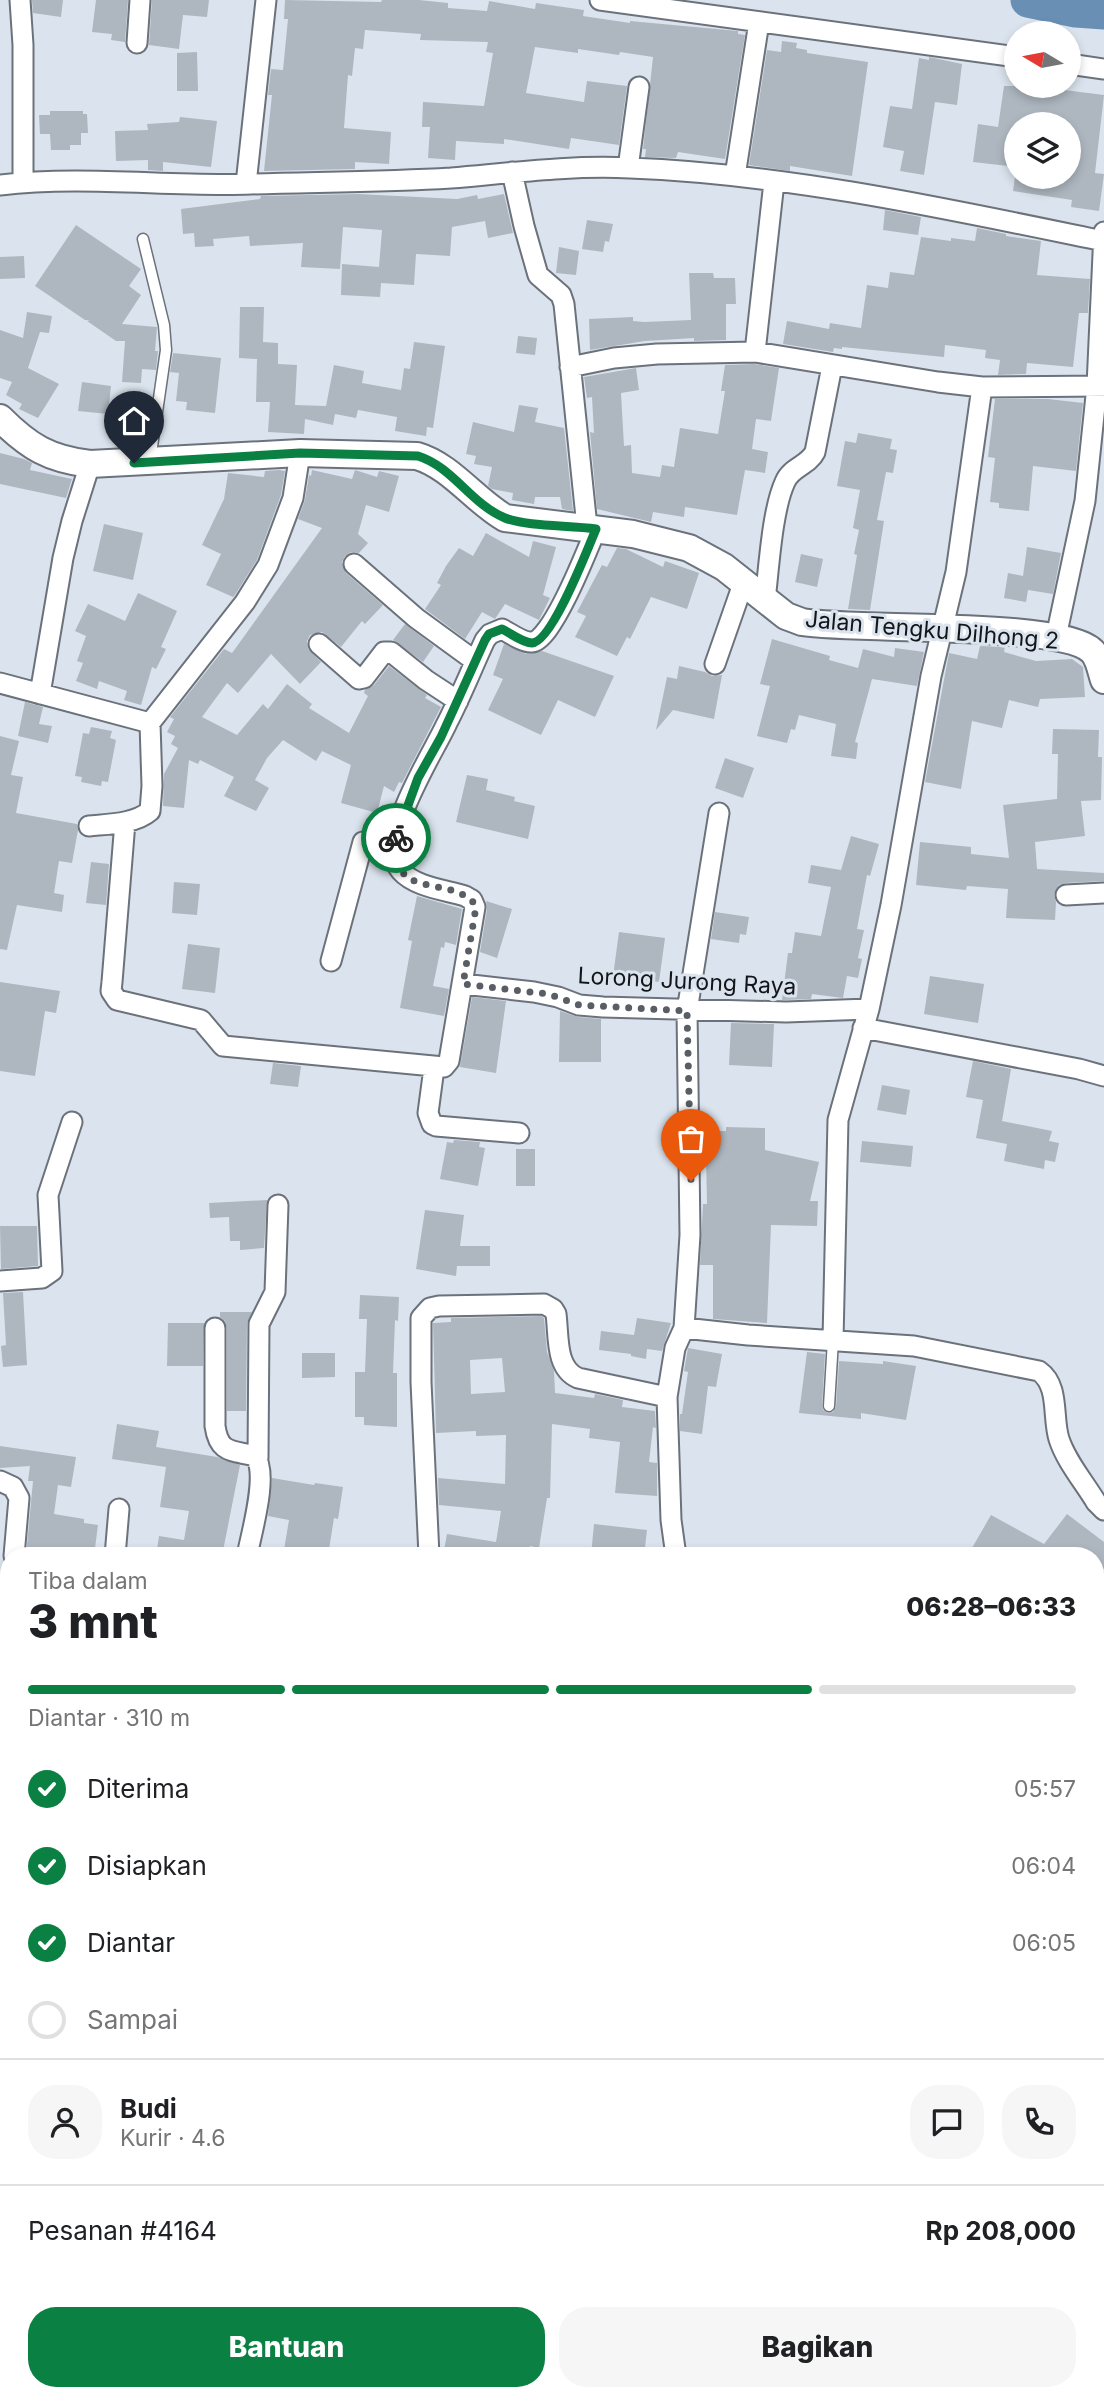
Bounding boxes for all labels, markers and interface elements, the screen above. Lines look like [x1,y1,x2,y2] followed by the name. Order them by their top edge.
[1004,21,1082,98] north arrow
[1004,21,1081,189] map controls
[1004,112,1081,189] button: layers
[104,391,164,463] pin
[115,402,153,440] icon: home
[804,605,1060,655] street label: Jalan Tengku Dilhong 2
[361,803,431,873] courier
[377,819,415,857] icon: bike
[577,961,797,1001] street label: Lorong Jurong Raya
[661,1109,721,1181] pin
[672,1120,710,1158] icon: bag
[28,1567,148,1595] text: Tiba dalam
[906,1591,1076,1622] text: 06:28–06:33
[28,1593,158,1649] text: 3 mnt
[28,1704,190,1732] text: Diantar · 310 m
[28,1770,66,1808] icon: check
[87,1773,189,1804] text: Diterima
[1014,1775,1076,1803] text: 05:57
[28,1847,66,1885] icon: check
[87,1850,207,1881] text: Disiapkan
[1011,1852,1076,1880] text: 06:04
[28,1924,66,1962] icon: check
[87,1927,175,1958] text: Diantar
[1012,1929,1076,1957] text: 06:05
[87,2004,178,2035] text: Sampai
[28,2085,102,2159] button: person
[910,2085,984,2159] button: chat
[1002,2085,1076,2159] button: phone
[120,2093,177,2124] text: Budi
[120,2124,225,2152] text: Kurir · 4.6
[28,2215,217,2246] text: Pesanan #4164
[926,2215,1076,2246] text: Rp 208,000
[28,2307,545,2387] button: Bantuan
[559,2307,1076,2387] button: Bagikan

